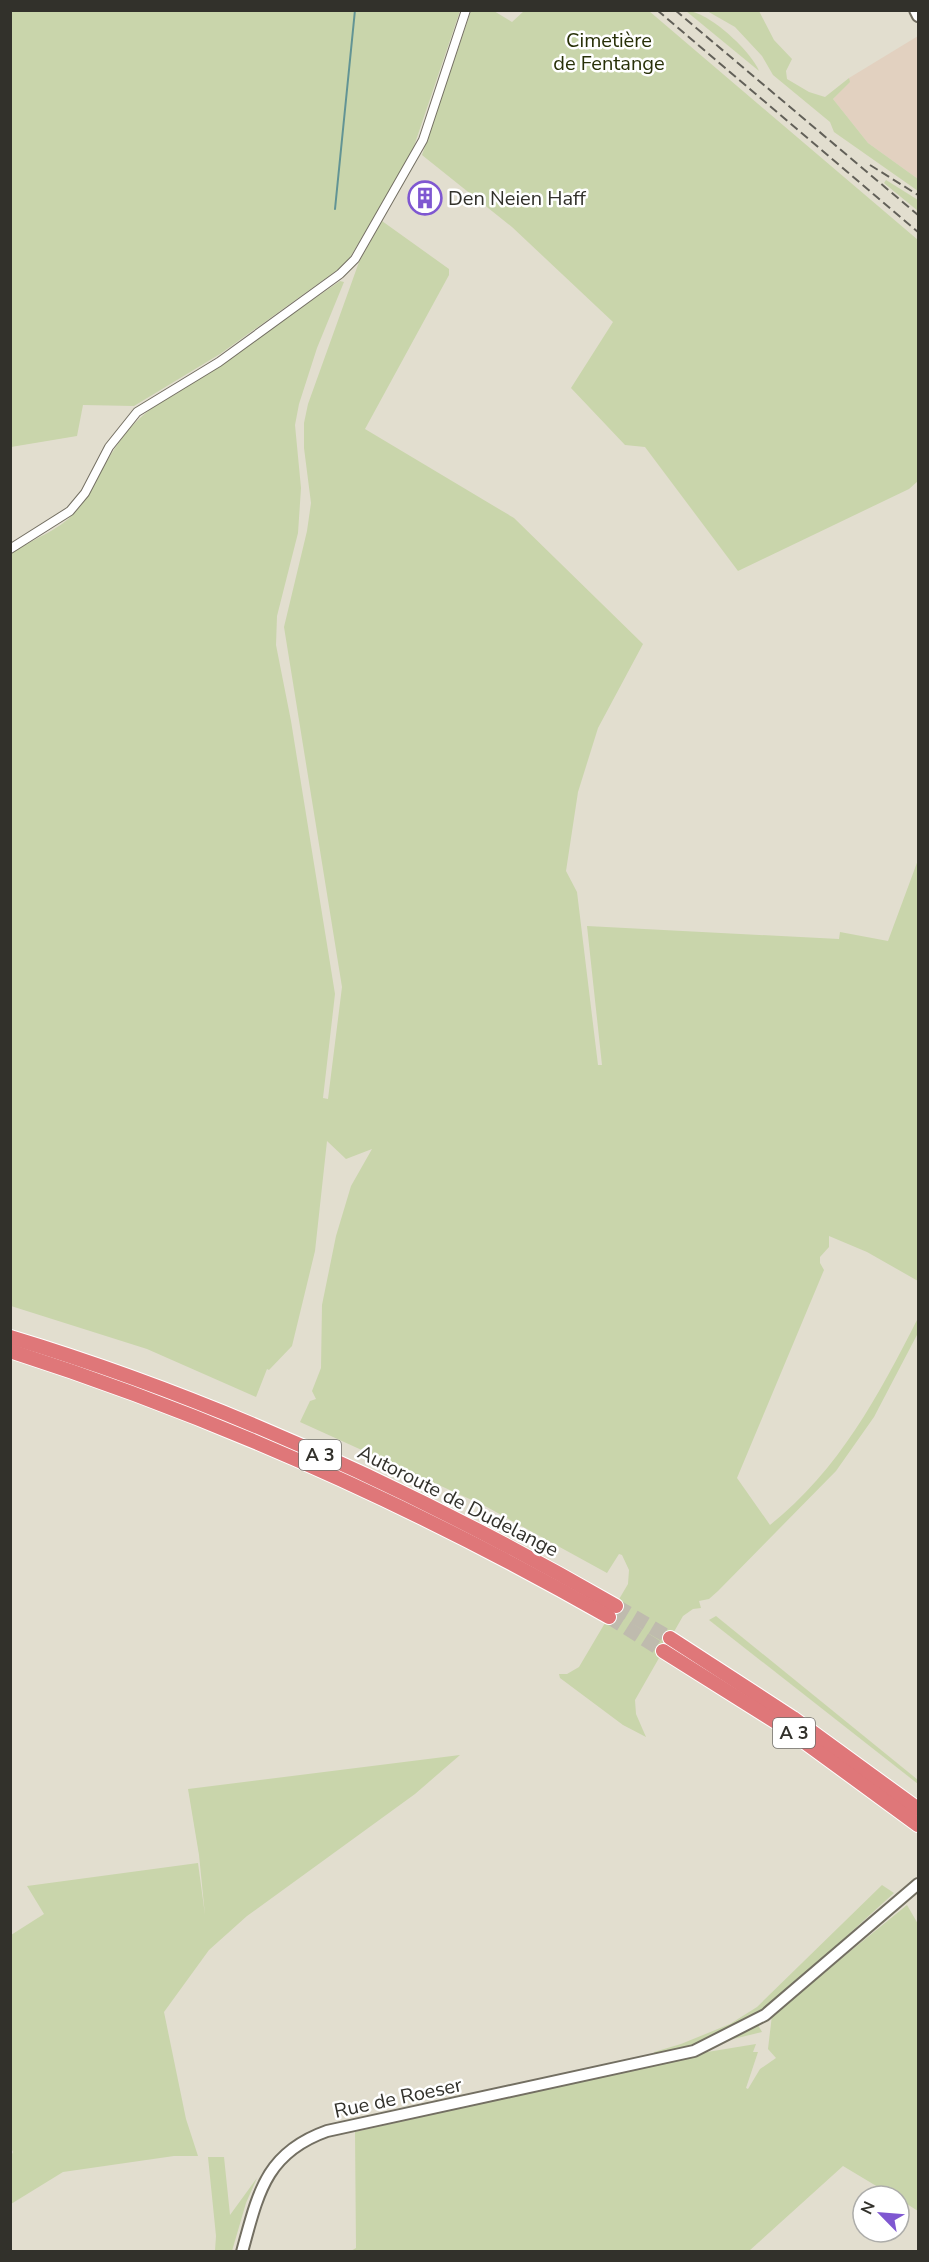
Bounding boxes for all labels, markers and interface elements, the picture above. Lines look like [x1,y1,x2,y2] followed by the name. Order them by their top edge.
[553,27,665,77] park label: Cimetière de Fentange
[407,180,443,216] building icon: Den Neien Haff
[448,185,586,212] place label: Den Neien Haff
[353,1439,563,1563] street label: Autoroute de Dudelange
[299,1440,341,1470] road number: A 3
[773,1718,815,1748] road number: A 3
[332,2071,464,2125] street label: Rue de Roeser
[851,2184,911,2244] north arrow
[856,2198,881,2218] text: N

